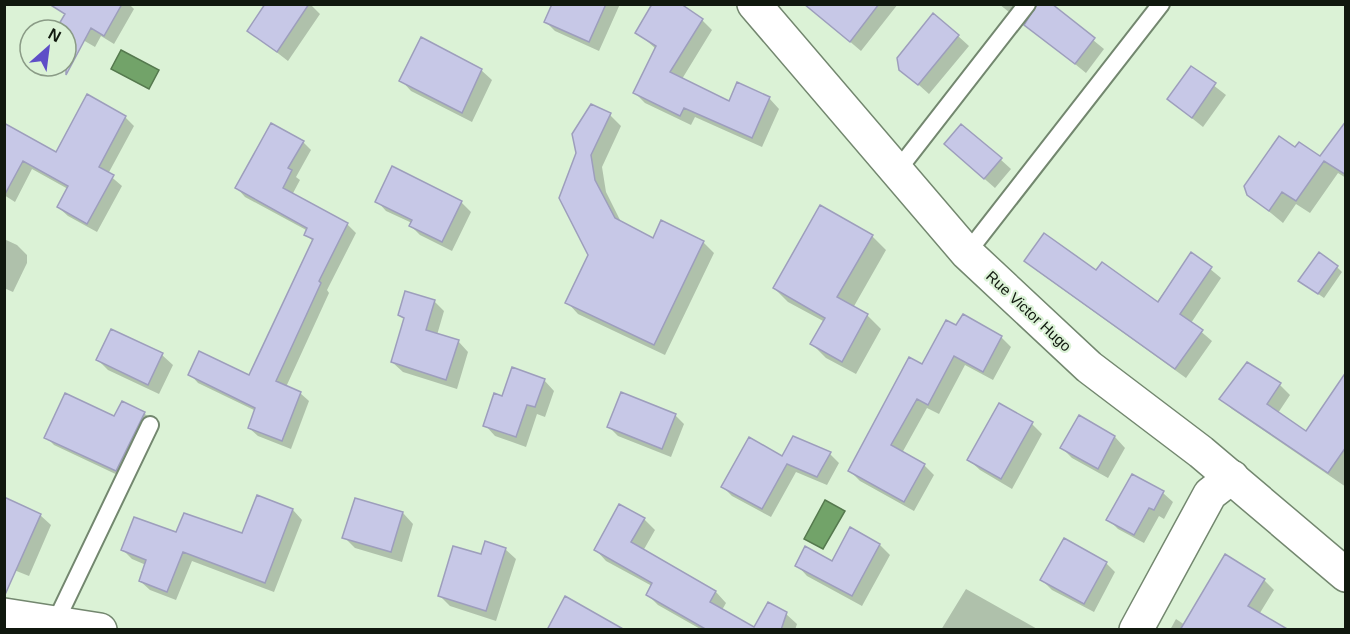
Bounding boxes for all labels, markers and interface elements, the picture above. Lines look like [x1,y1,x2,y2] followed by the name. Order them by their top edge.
[18,18,78,78] north arrow
[46,25,64,45] text: N
[983,267,1075,355] street label: Rue Victor Hugo

